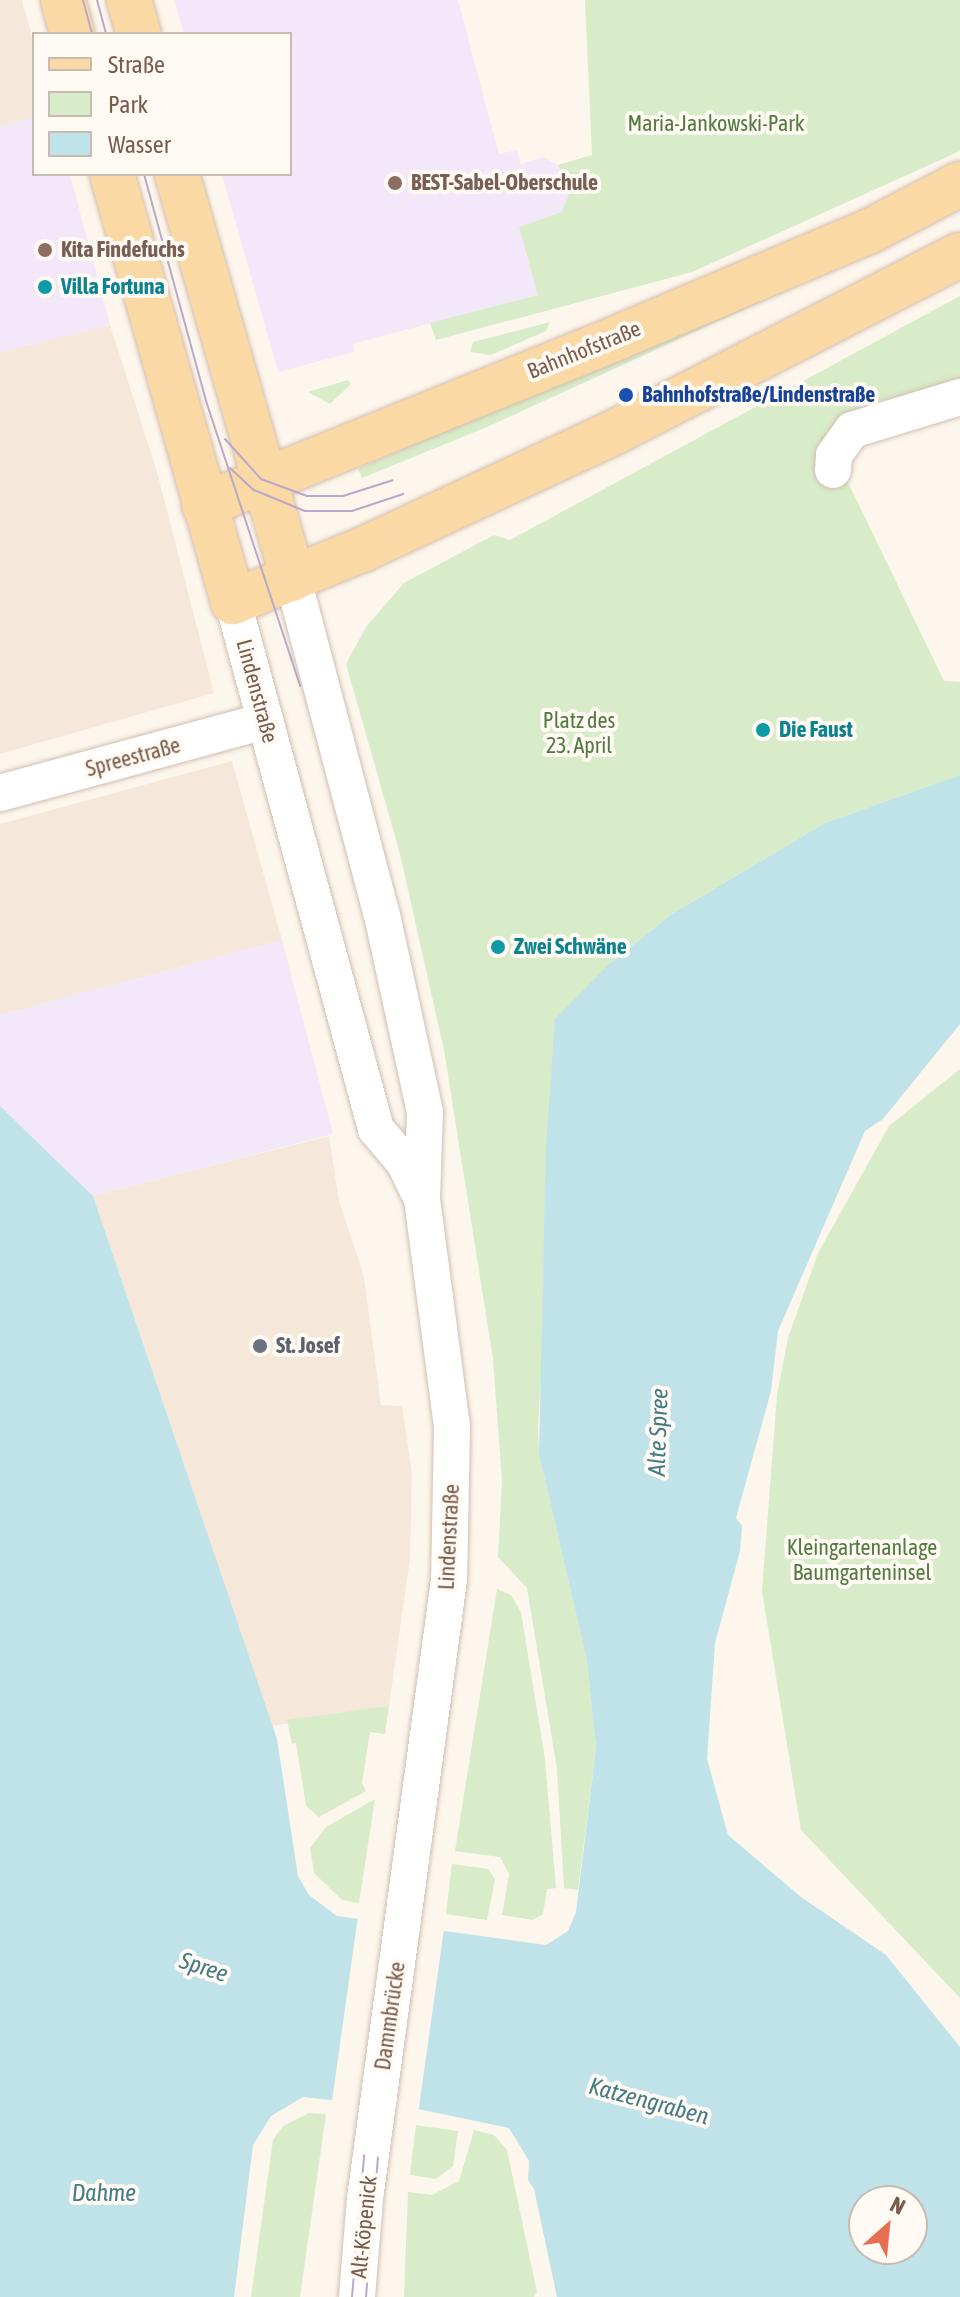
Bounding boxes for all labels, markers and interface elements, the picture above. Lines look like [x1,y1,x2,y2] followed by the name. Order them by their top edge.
[32,32,292,176] legend
[108,51,165,78] text: Straße
[108,91,148,118] text: Park
[628,111,804,137] park label: Maria-Jankowski-Park
[108,131,171,158] text: Wasser
[411,170,598,196] place label: BEST-Sabel-Oberschule
[386,174,404,192] marker: BEST-Sabel-Oberschule
[61,237,185,263] place label: Kita Findefuchs
[36,241,54,259] marker: Kita Findefuchs
[61,274,165,300] place label: Villa Fortuna
[36,278,54,296] marker: Villa Fortuna
[524,315,644,385] street label: Bahnhofstraße
[642,382,875,408] place label: Bahnhofstraße/Lindenstraße
[617,386,635,404] marker: Bahnhofstraße/Lindenstraße
[231,636,283,746] street label: Lindenstraße
[543,707,615,758] park label: Platz des 23. April
[779,717,853,743] place label: Die Faust
[754,721,772,739] marker: Die Faust
[83,732,183,782] street label: Spreestraße
[514,934,627,960] place label: Zwei Schwäne
[489,938,507,956] marker: Zwei Schwäne
[276,1333,340,1359] place label: St. Josef
[251,1337,269,1355] marker: St. Josef
[642,1387,674,1477] water label: Alte Spree
[433,1483,465,1591] street label: Lindenstraße
[787,1534,937,1586] park label: Kleingartenanlage Baumgarteninsel
[176,1946,232,1988] water label: Spree
[369,1960,411,2072] street label: Dammbrücke
[586,2071,712,2131] water label: Katzengraben
[345,2174,383,2280] street label: Alt-Köpenick
[72,2179,136,2207] water label: Dahme
[848,2185,928,2265] north arrow
[886,2191,910,2220] text: N

